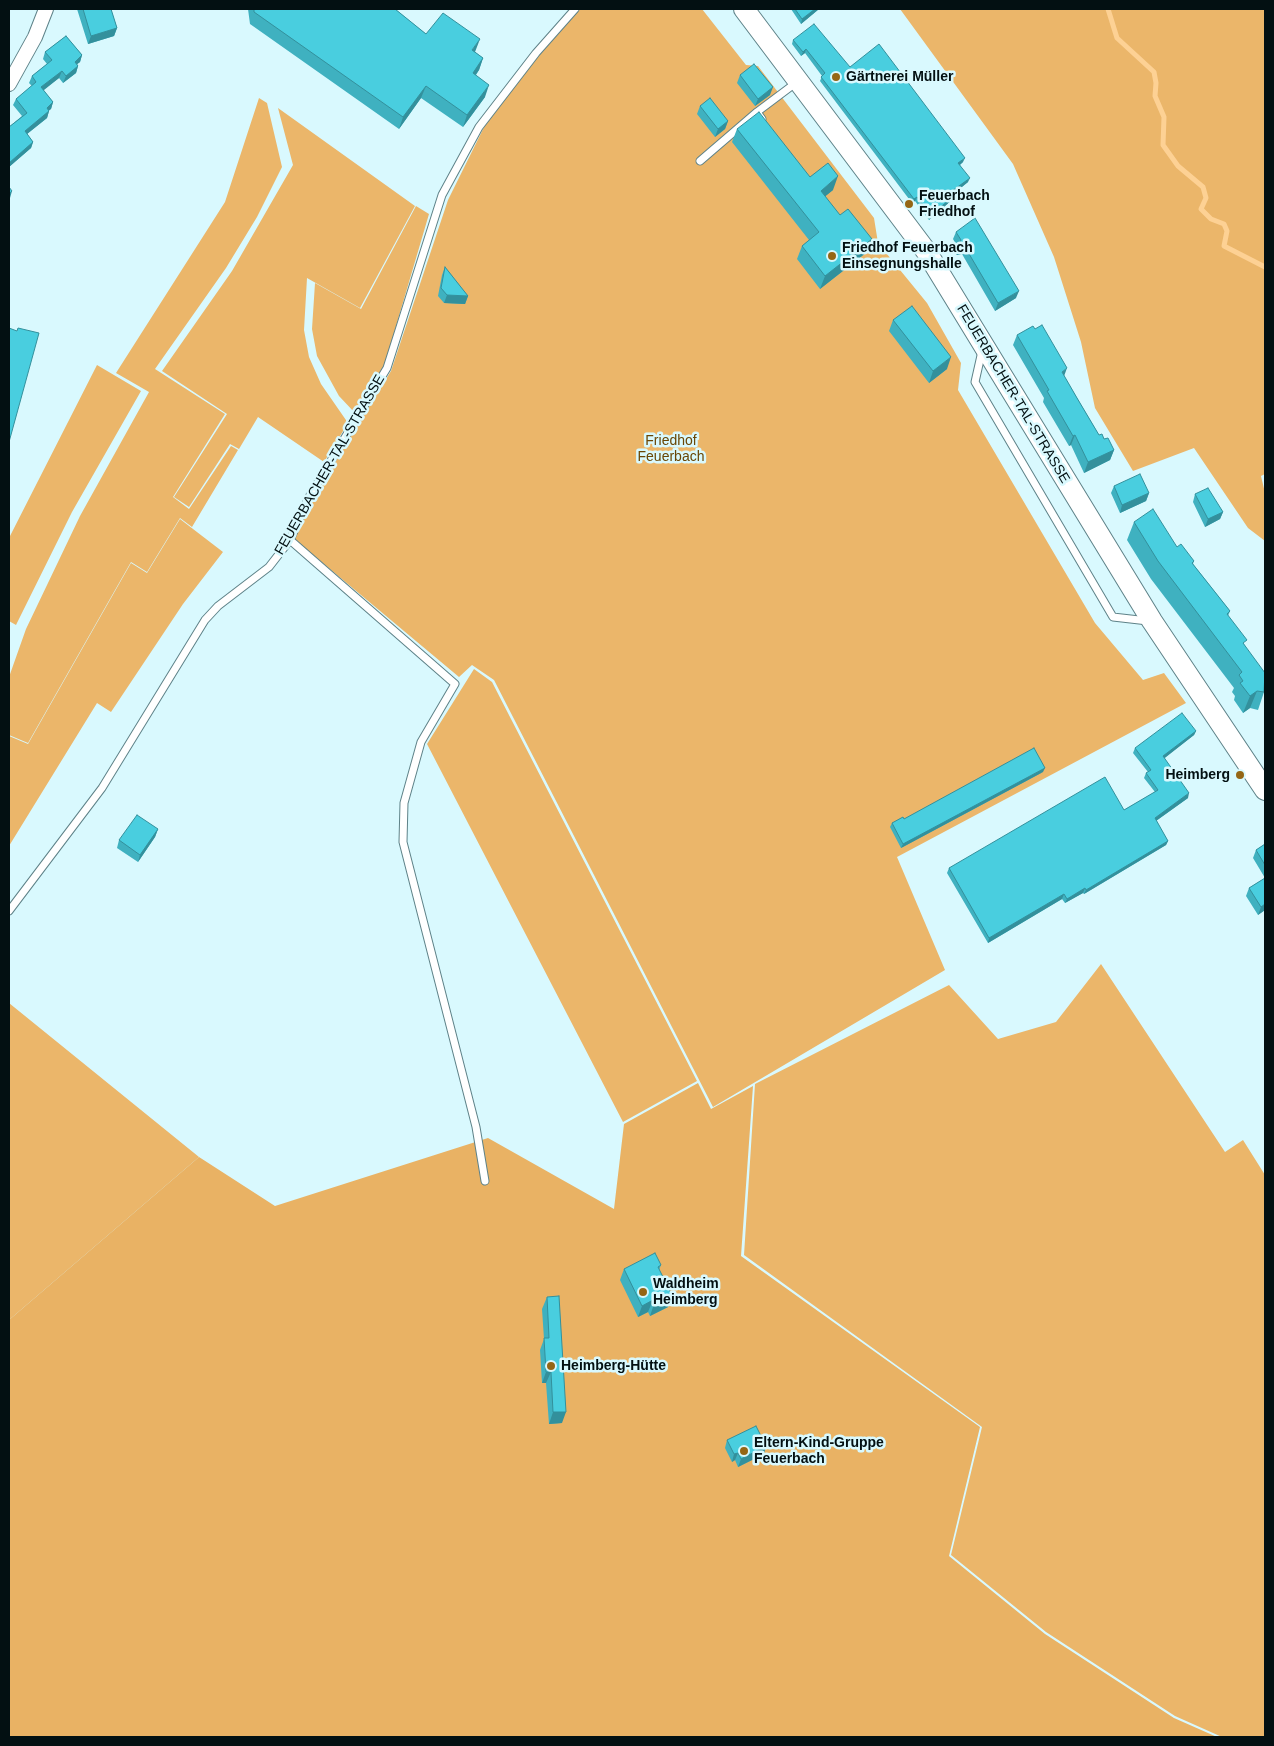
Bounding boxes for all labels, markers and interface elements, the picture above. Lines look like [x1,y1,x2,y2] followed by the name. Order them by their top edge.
[846,69,953,85] place label: Gärtnerei Müller
[830,71,842,83] marker: Gärtnerei Müller
[919,188,990,220] place label: Feuerbach Friedhof
[903,198,915,210] marker: Feuerbach Friedhof
[842,240,973,272] place label: Friedhof Feuerbach Einsegnungshalle
[826,250,838,262] marker: Friedhof Feuerbach Einsegnungshalle
[953,302,1073,486] street label: FEUERBACHER-TAL-STRASSE
[271,372,389,558] street label: FEUERBACHER-TAL-STRASSE
[638,433,704,466] park label: Friedhof Feuerbach
[1165,767,1230,783] place label: Heimberg
[1234,769,1246,781] marker: Heimberg
[653,1276,719,1308] place label: Waldheim Heimberg
[637,1286,649,1298] marker: Waldheim Heimberg
[561,1358,666,1374] place label: Heimberg-Hütte
[545,1360,557,1372] marker: Heimberg-Hütte
[754,1435,884,1468] place label: Eltern-Kind-Gruppe Feuerbach
[738,1445,750,1457] marker: Eltern-Kind-Gruppe Feuerbach

